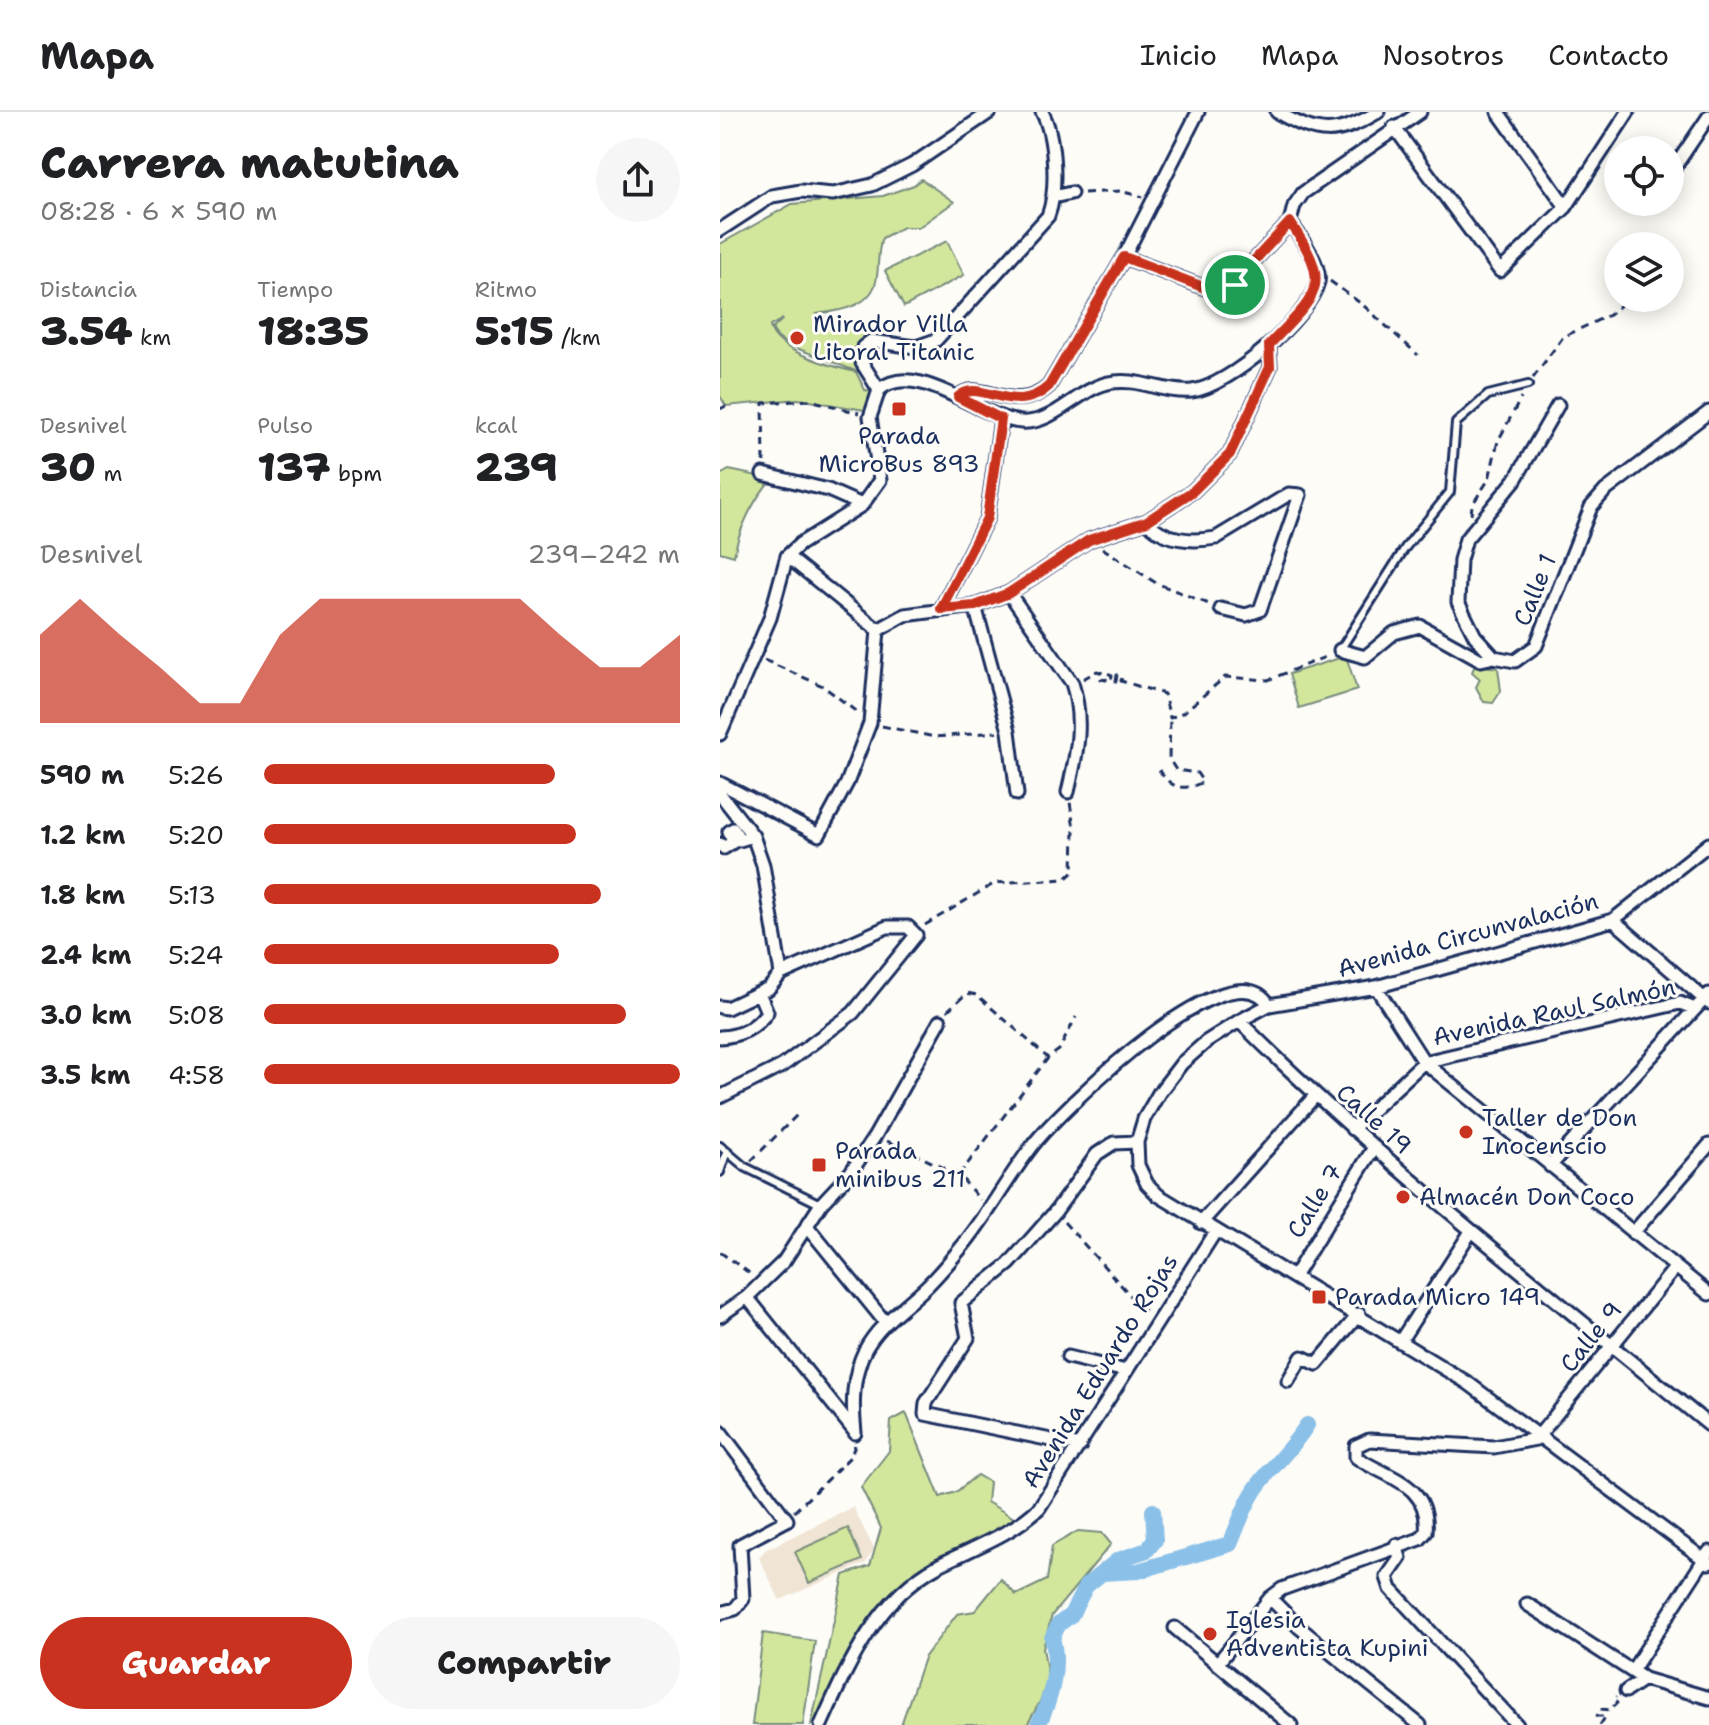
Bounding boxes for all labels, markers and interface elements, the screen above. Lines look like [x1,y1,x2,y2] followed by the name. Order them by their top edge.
[40,30,154,81] text: Mapa
[1140,36,1217,74] text: Inicio
[1261,36,1338,74] text: Mapa
[1382,36,1504,74] text: Nosotros
[1548,36,1669,74] text: Contacto
[40,133,459,192] text: Carrera matutina
[1604,136,1684,312] map controls
[1604,136,1684,216] button: locate
[596,138,680,222] button: share
[40,193,278,228] text: 08:28 · 6 × 590 m
[1604,232,1684,312] button: layers
[1201,251,1269,319] pin
[1213,263,1257,307] icon: arrive
[40,275,137,304] text: Distancia
[257,275,333,304] text: Tiempo
[475,275,537,304] text: Ritmo
[40,304,133,358] text: 3.54
[257,304,370,358] text: 18:35
[475,304,554,358] text: 5:15
[813,308,975,368] place label: Mirador Villa Litoral Titanic
[133,323,171,352] text: km
[554,323,601,352] text: /km
[788,329,806,347] marker: Mirador Villa Litoral Titanic
[890,400,908,418] marker: Parada MicroBus 893
[40,411,127,440] text: Desnivel
[257,411,313,440] text: Pulso
[475,411,517,440] text: kcal
[818,420,980,480] place label: Parada MicroBus 893
[40,440,96,494] text: 30
[257,440,331,494] text: 137
[475,440,558,494] text: 239
[96,459,122,488] text: m
[331,459,382,488] text: bpm
[40,536,142,571] text: Desnivel
[528,536,680,571] text: 239–242 m
[1506,549,1564,631] street label: Calle 1
[40,757,124,792] text: 590 m
[168,757,224,792] text: 5:26
[40,817,125,852] text: 1.2 km
[168,817,224,852] text: 5:20
[40,877,125,912] text: 1.8 km
[168,877,216,912] text: 5:13
[1334,885,1602,985] street label: Avenida Circunvalación
[40,937,131,972] text: 2.4 km
[168,937,223,972] text: 5:24
[1430,971,1678,1053] street label: Avenida Raul Salmón
[40,997,132,1032] text: 3.0 km
[168,997,225,1032] text: 5:08
[40,1057,131,1092] text: 3.5 km
[168,1057,225,1092] text: 4:58
[1329,1077,1419,1161] street label: Calle 19
[1482,1102,1637,1162] place label: Taller de Don Inocenscio
[1457,1123,1475,1141] marker: Taller de Don Inocenscio
[835,1135,966,1195] place label: Parada minibus 211
[810,1156,828,1174] marker: Parada minibus 211
[1280,1158,1350,1244] street label: Calle 7
[1419,1181,1635,1213] place label: Almacén Don Coco
[1394,1188,1412,1206] marker: Almacén Don Coco
[1015,1248,1185,1494] street label: Avenida Eduardo Rojas
[1335,1281,1540,1313] place label: Parada Micro 149
[1310,1288,1328,1306] marker: Parada Micro 149
[1553,1295,1629,1379] street label: Calle 9
[1226,1604,1429,1664] place label: Iglesia Adventista Kupini
[40,1617,352,1709] button: Guardar
[368,1617,680,1709] button: Compartir
[1201,1625,1219,1643] marker: Iglesia Adventista Kupini

